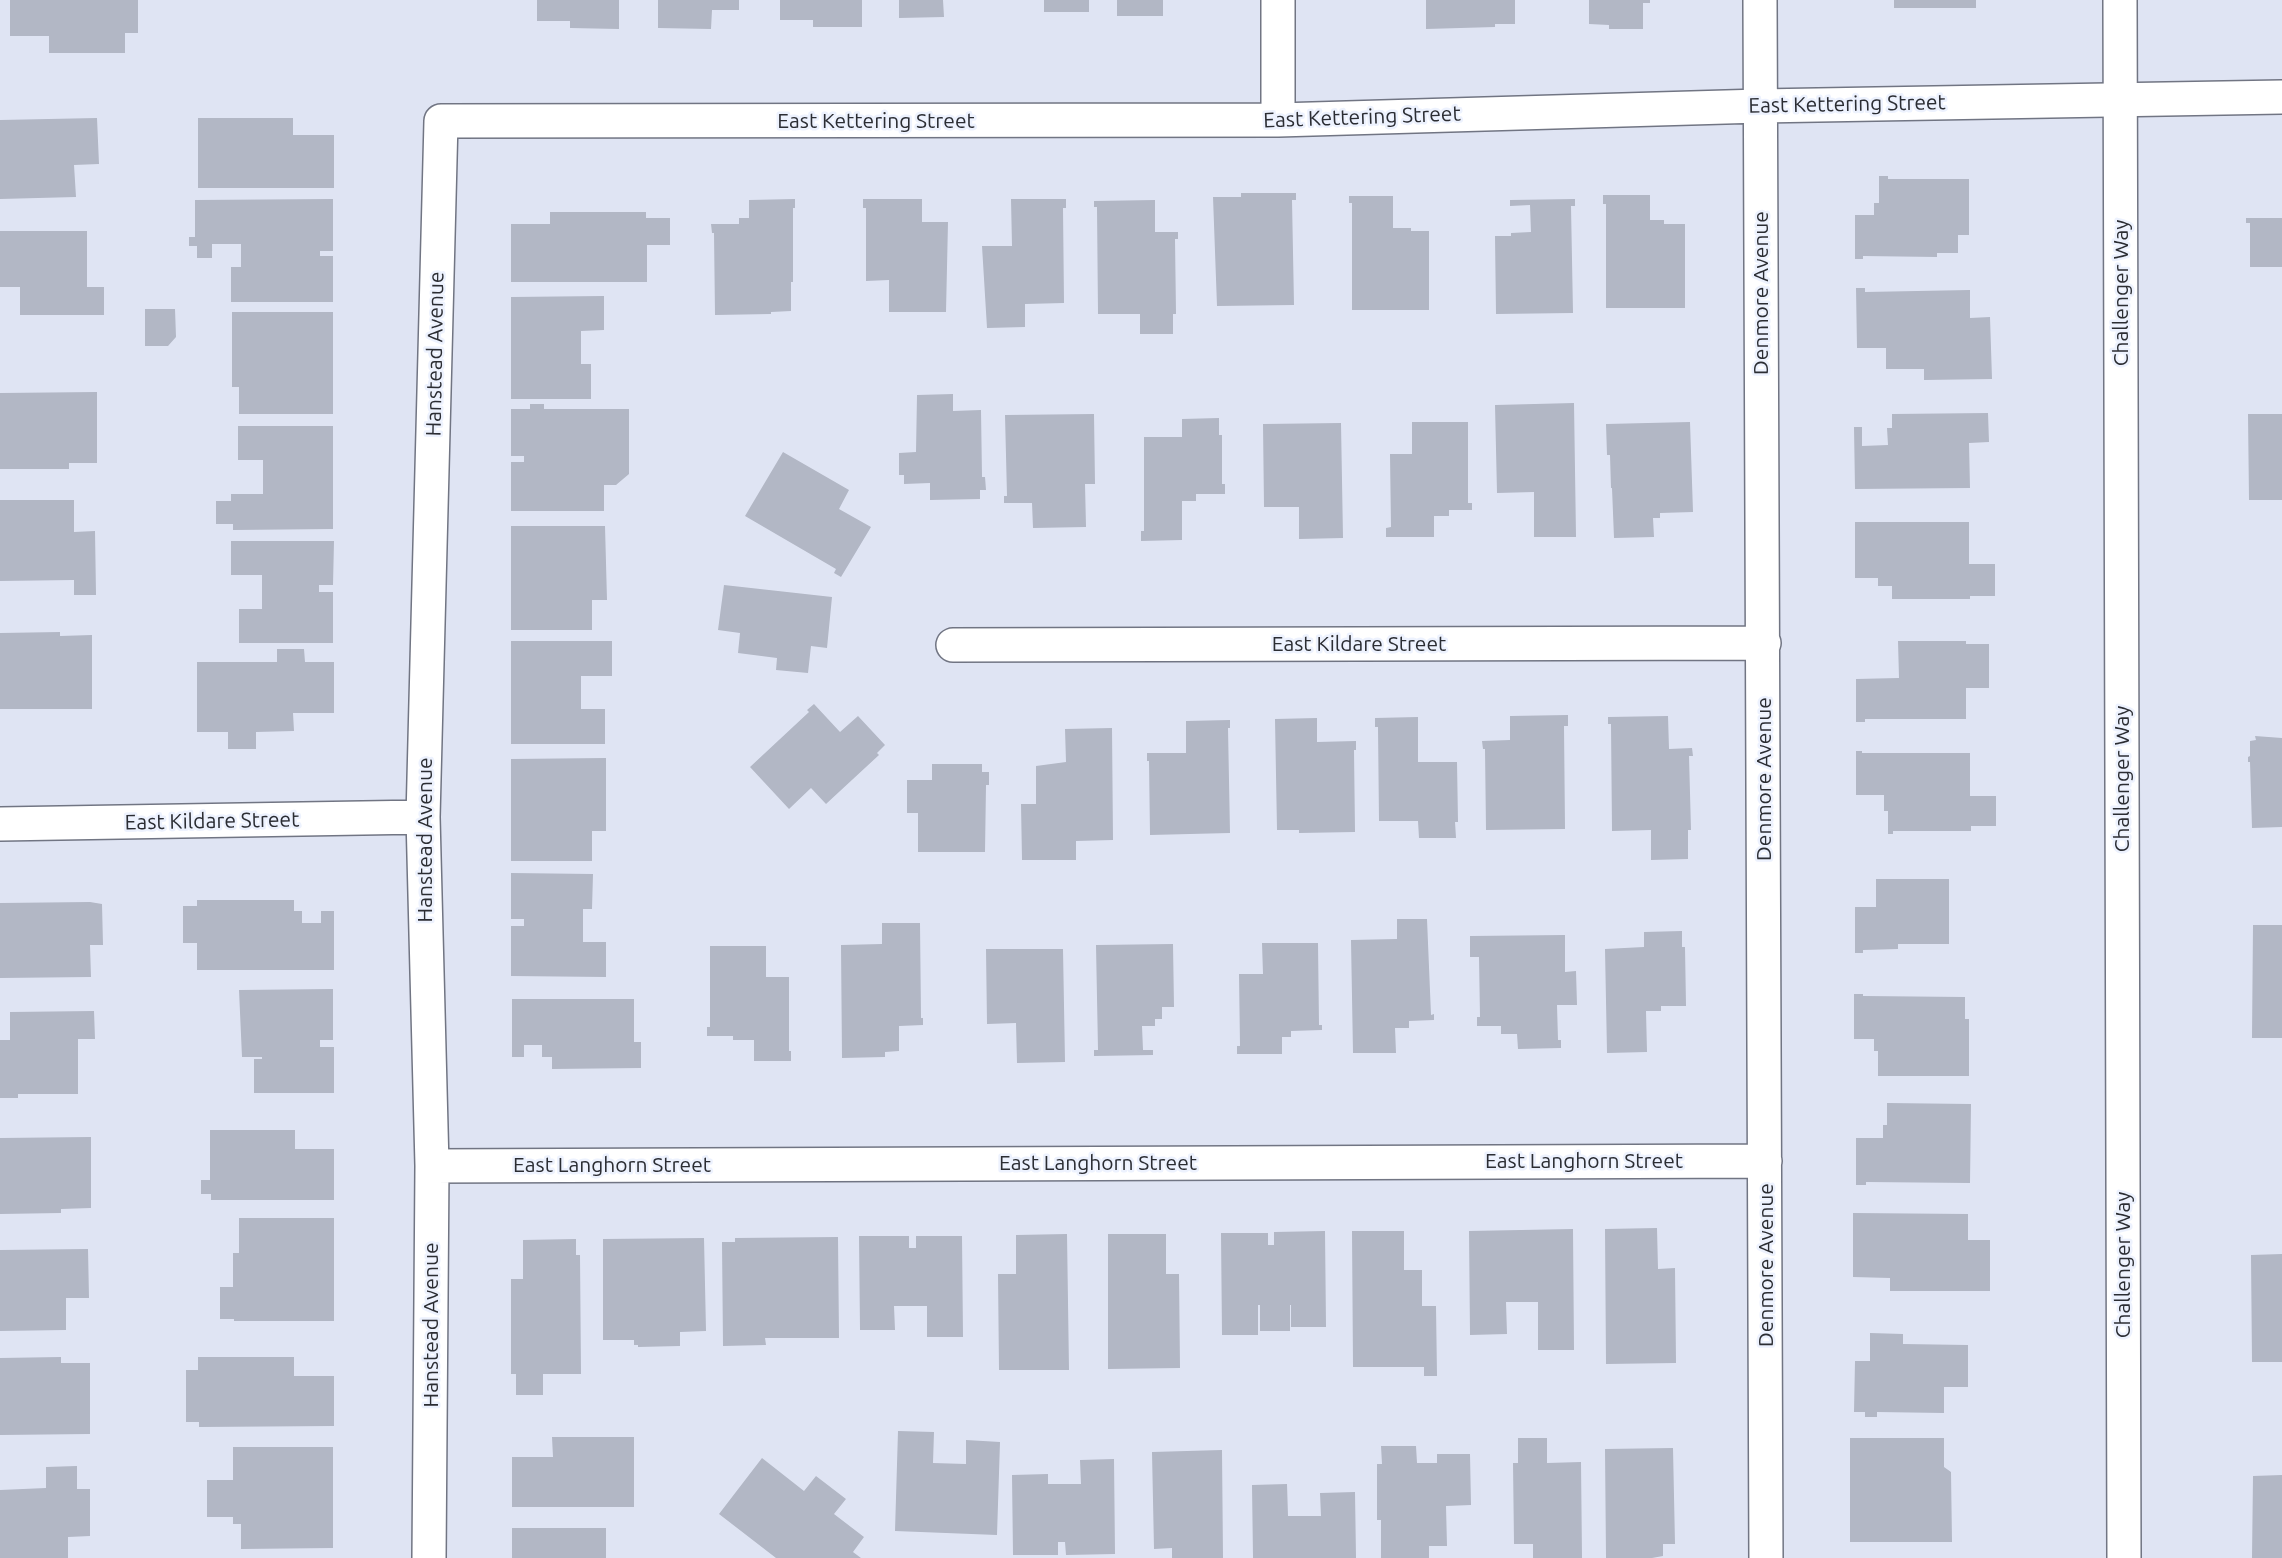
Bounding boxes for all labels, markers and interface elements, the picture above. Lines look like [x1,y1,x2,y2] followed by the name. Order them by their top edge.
[1748,90,1946,118] street label: East Kettering Street
[1263,101,1461,133] street label: East Kettering Street
[777,108,975,134] street label: East Kettering Street
[1748,211,1774,375] street label: Denmore Avenue
[2108,220,2134,366] street label: Challenger Way
[421,271,449,437] street label: Hanstead Avenue
[1272,631,1446,657] street label: East Kildare Street
[1751,697,1777,861] street label: Denmore Avenue
[2109,706,2135,852] street label: Challenger Way
[412,758,438,922] street label: Hanstead Avenue
[124,807,300,835] street label: East Kildare Street
[1485,1148,1683,1174] street label: East Langhorn Street
[999,1150,1197,1176] street label: East Langhorn Street
[513,1152,711,1178] street label: East Langhorn Street
[1753,1183,1779,1347] street label: Denmore Avenue
[2110,1192,2136,1338] street label: Challenger Way
[418,1243,444,1407] street label: Hanstead Avenue

